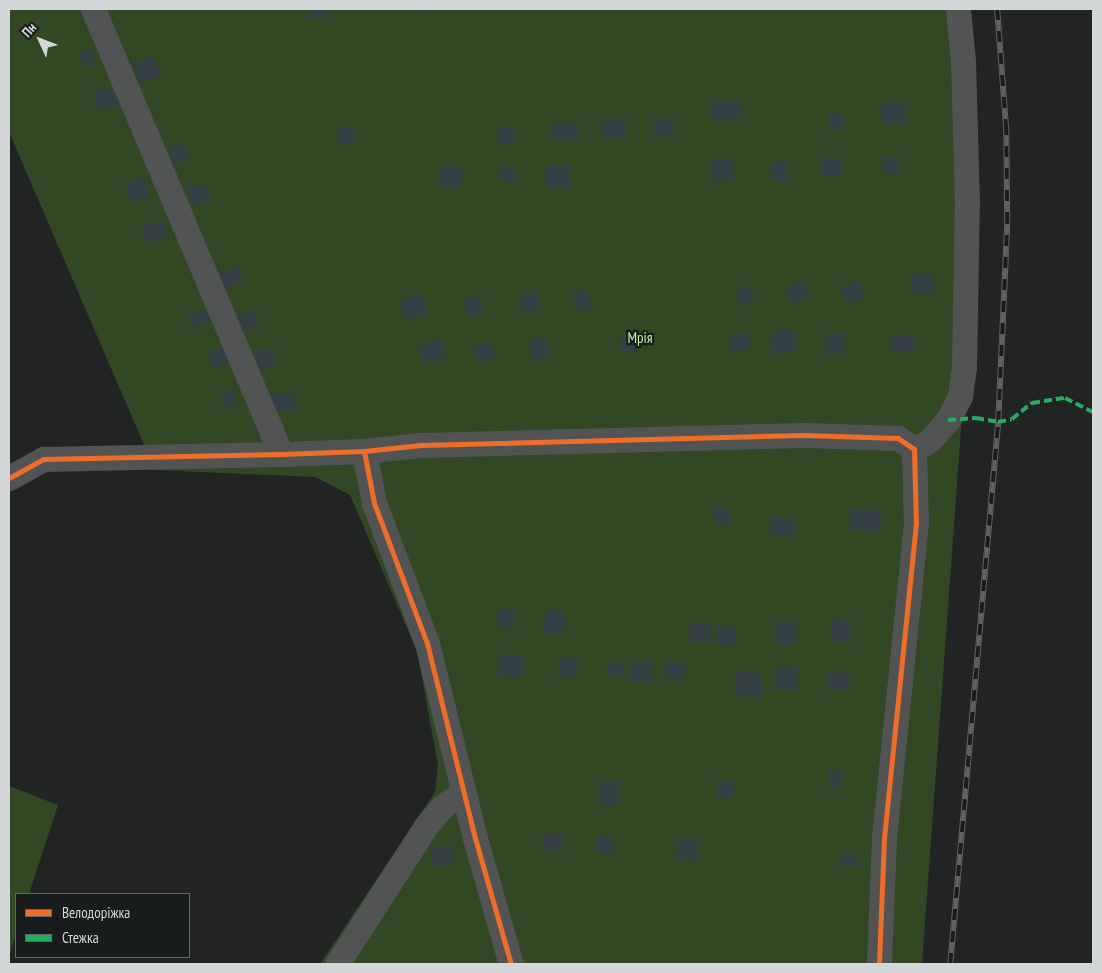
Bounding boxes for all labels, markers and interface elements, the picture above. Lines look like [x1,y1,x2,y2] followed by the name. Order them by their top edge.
[15,15,65,65] north arrow
[18,19,40,41] text: Пн
[627,329,653,347] park label: Мрія
[15,893,190,958] legend
[62,903,130,922] text: Велодоріжка
[62,928,99,947] text: Стежка

